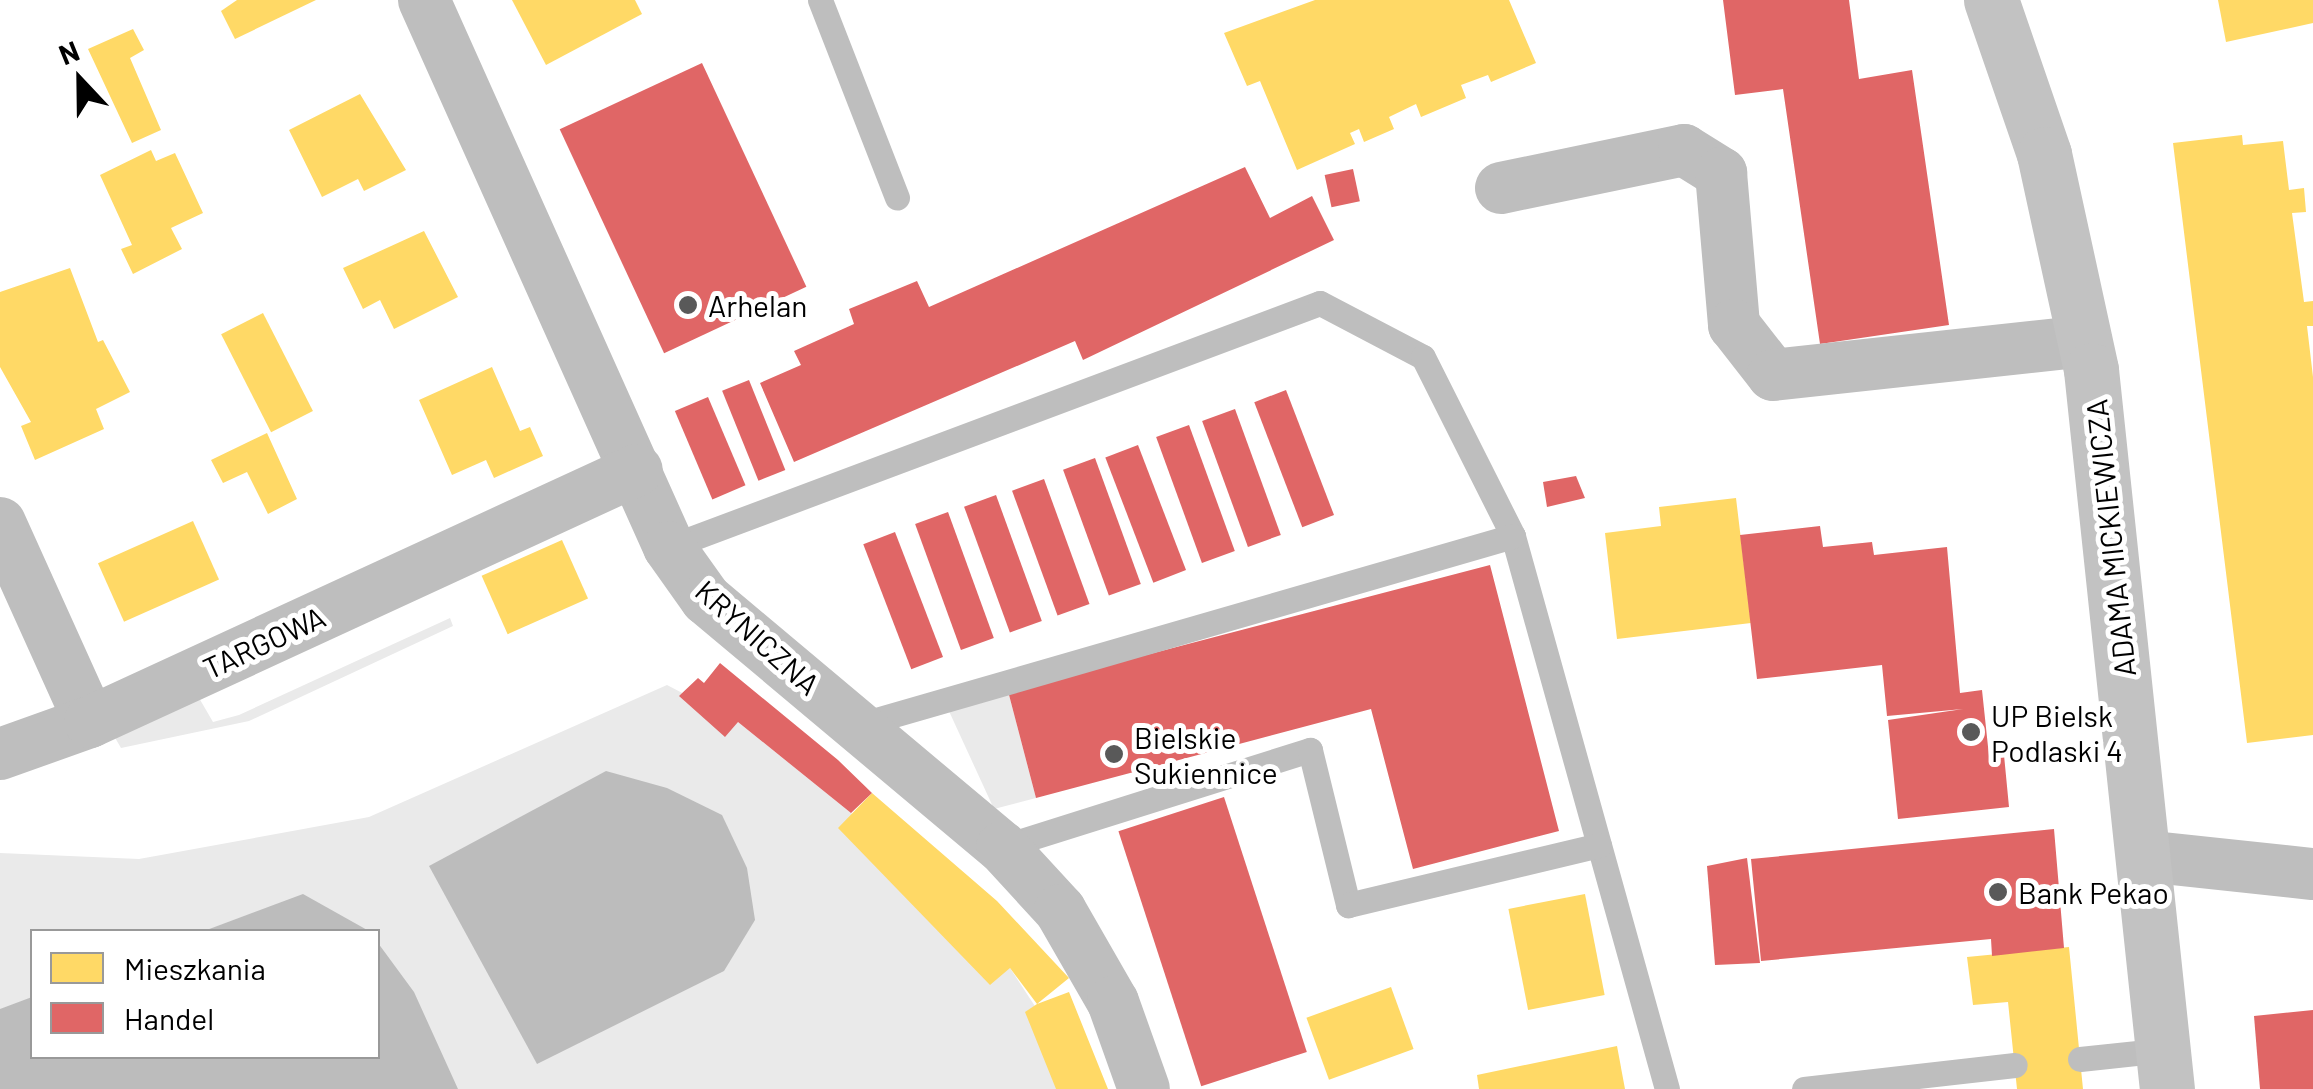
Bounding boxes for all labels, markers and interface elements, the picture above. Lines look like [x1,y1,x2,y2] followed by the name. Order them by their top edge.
[30,30,130,130] north arrow
[54,33,84,71] text: N
[708,287,807,323] place label: Arhelan
[677,294,699,316] marker: Arhelan
[2078,397,2142,679] street label: ADAMA MICKIEWICZA
[689,572,827,702] street label: KRYNICZNA
[197,598,331,686] street label: TARGOWA
[1991,697,2123,768] place label: UP Bielsk Podlaski 4
[1134,719,1278,790] place label: Bielskie Sukiennice
[1960,721,1982,743] marker: UP Bielsk Podlaski 4
[1103,743,1125,765] marker: Bielskie Sukiennice
[2018,874,2169,910] place label: Bank Pekao
[1987,881,2009,903] marker: Bank Pekao
[30,929,380,1059] legend
[124,950,266,986] text: Mieszkania
[124,1000,214,1036] text: Handel

